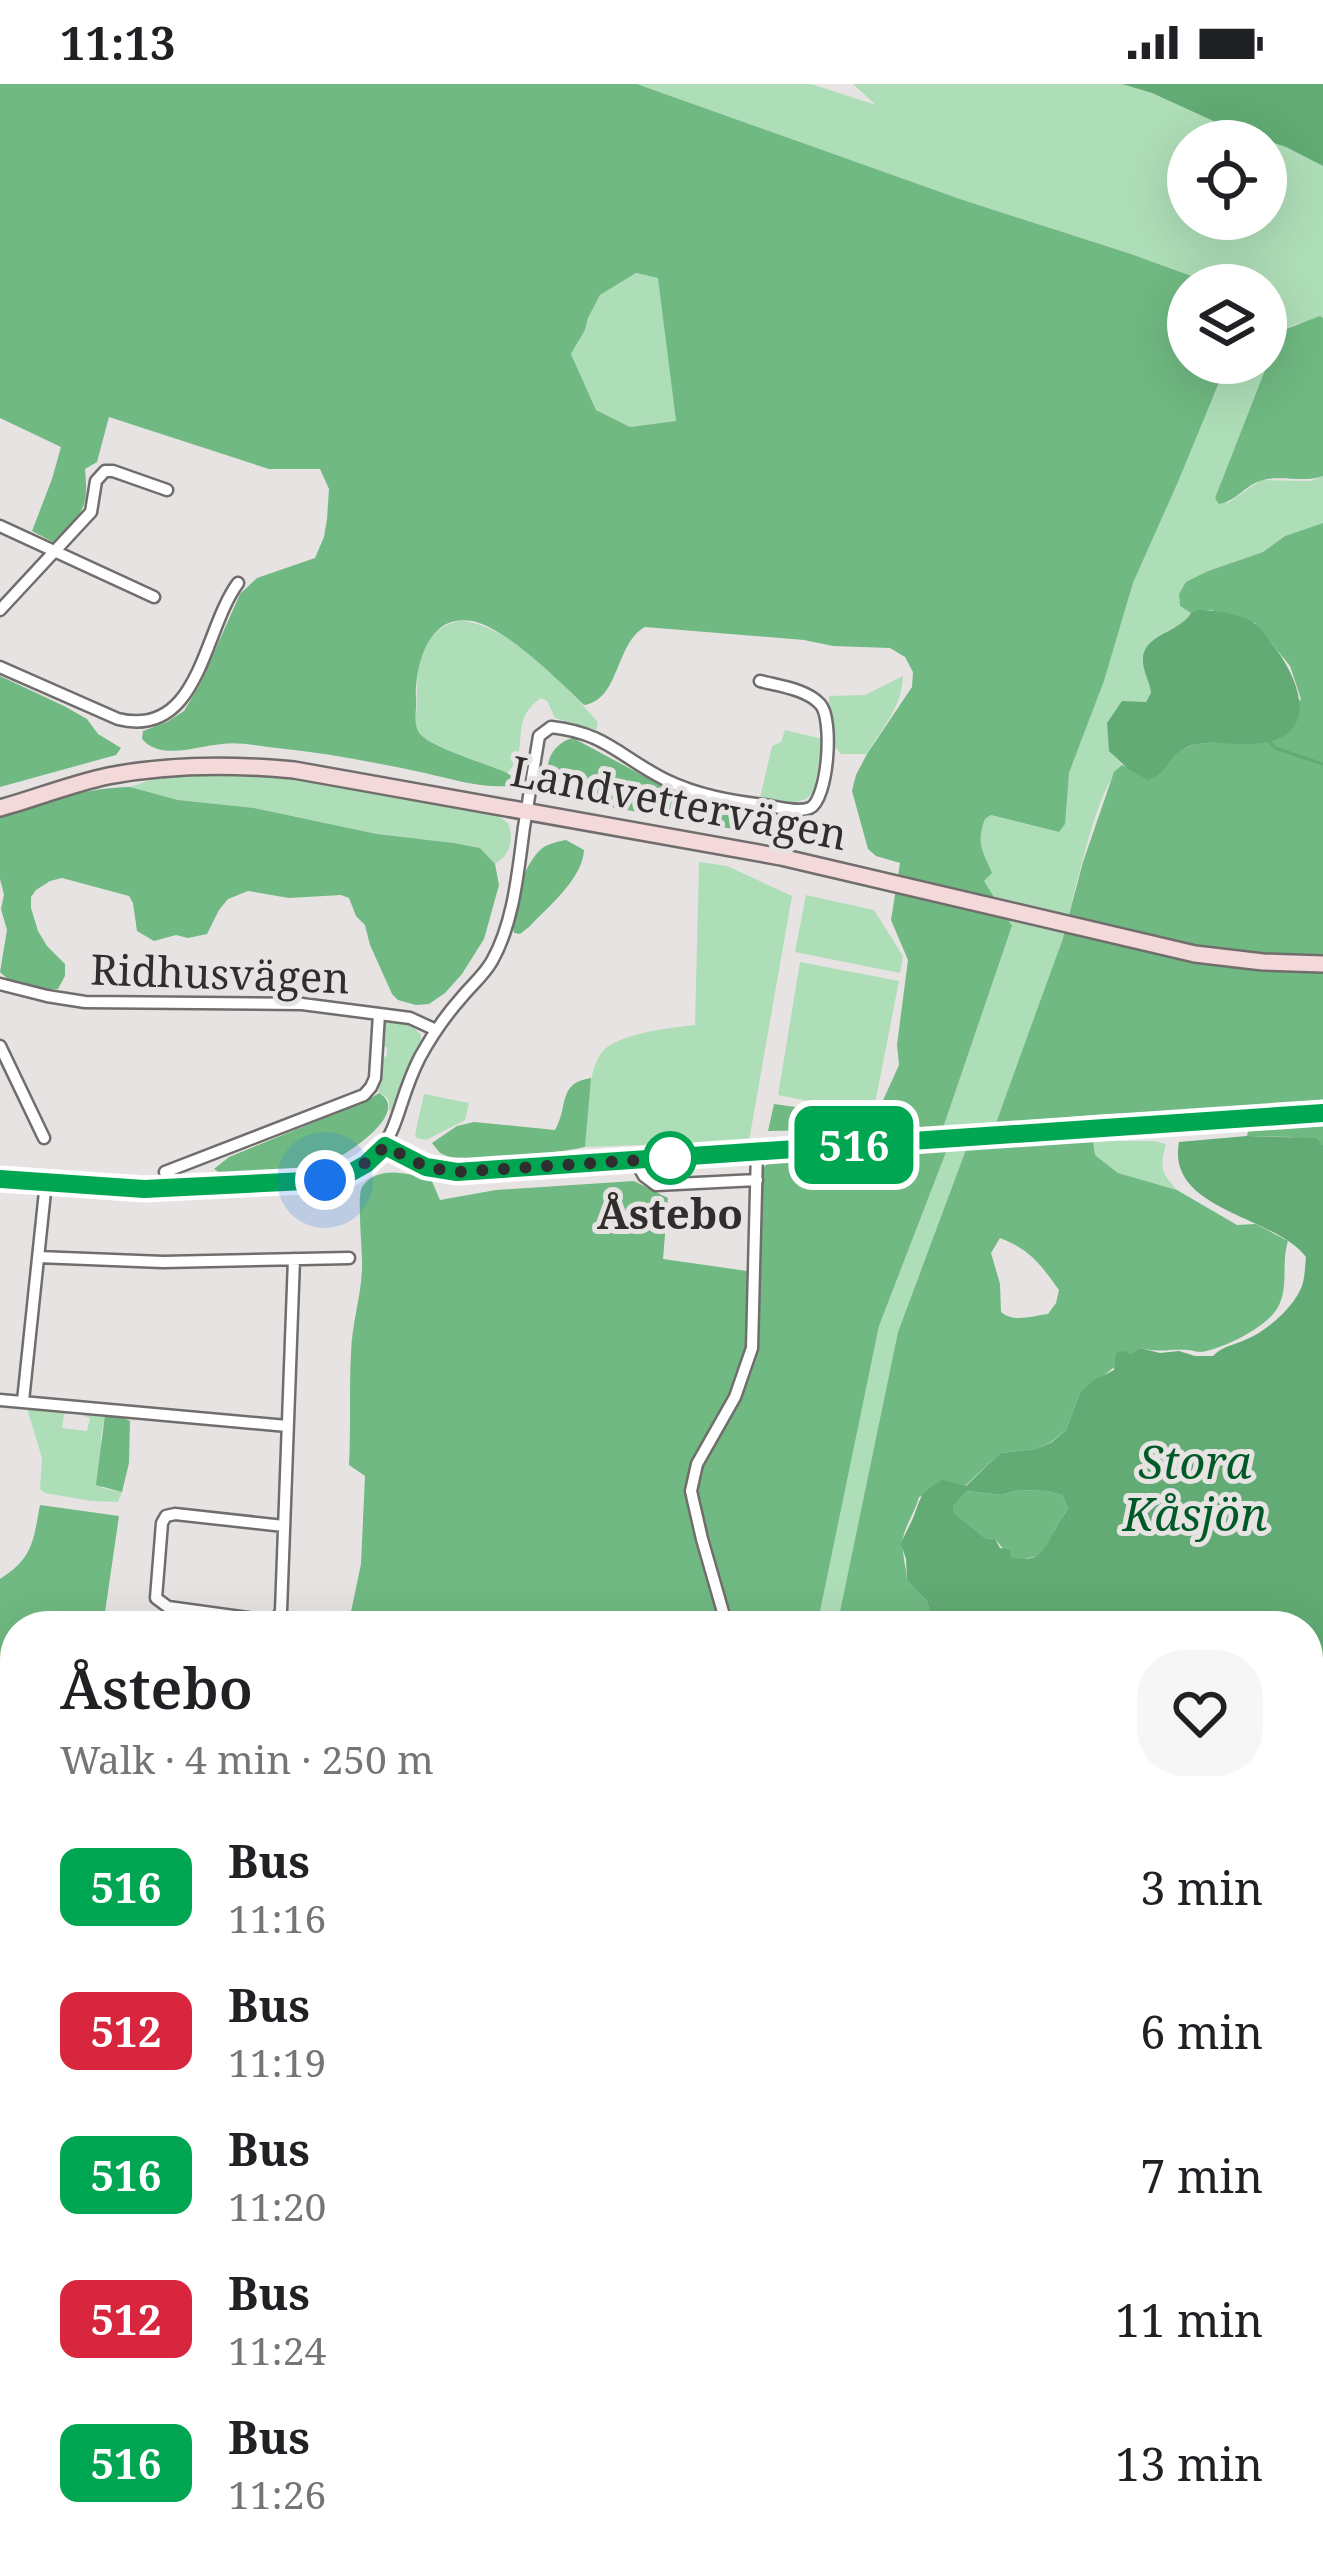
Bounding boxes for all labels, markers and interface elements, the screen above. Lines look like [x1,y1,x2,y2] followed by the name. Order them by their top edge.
[60,12,175,73] text: 11:13
[1167,120,1287,384] map controls
[1167,120,1287,240] button: locate
[1167,264,1287,384] button: layers
[506,741,852,862] street label: Landvettervägen
[90,939,351,1006] street label: Ridhusvägen
[785,1106,923,1184] line badge: 516
[818,1116,890,1173] text: 516
[645,1133,695,1183] marker: Åstebo
[295,1150,355,1210] your location
[597,1184,743,1241] place label: Åstebo
[1122,1431,1267,1544] water label: Stora Kåsjön
[60,1648,253,1726] text: Åstebo
[1137,1650,1263,1776] button: heart
[60,1732,434,1785] text: Walk · 4 min · 250 m
[228,1830,310,1891] text: Bus
[1140,1857,1263,1918] text: 3 min
[90,1858,162,1915] text: 516
[228,1891,326,1944] text: 11:16
[228,1974,310,2035] text: Bus
[1140,2001,1263,2062] text: 6 min
[90,2002,162,2059] text: 512
[228,2035,326,2088] text: 11:19
[228,2118,310,2179] text: Bus
[1140,2145,1263,2206] text: 7 min
[90,2146,162,2203] text: 516
[228,2179,326,2232] text: 11:20
[228,2262,310,2323] text: Bus
[1115,2289,1263,2350] text: 11 min
[90,2290,162,2347] text: 512
[228,2323,326,2376] text: 11:24
[228,2406,310,2467] text: Bus
[1115,2433,1263,2494] text: 13 min
[90,2434,162,2491] text: 516
[228,2467,326,2520] text: 11:26

